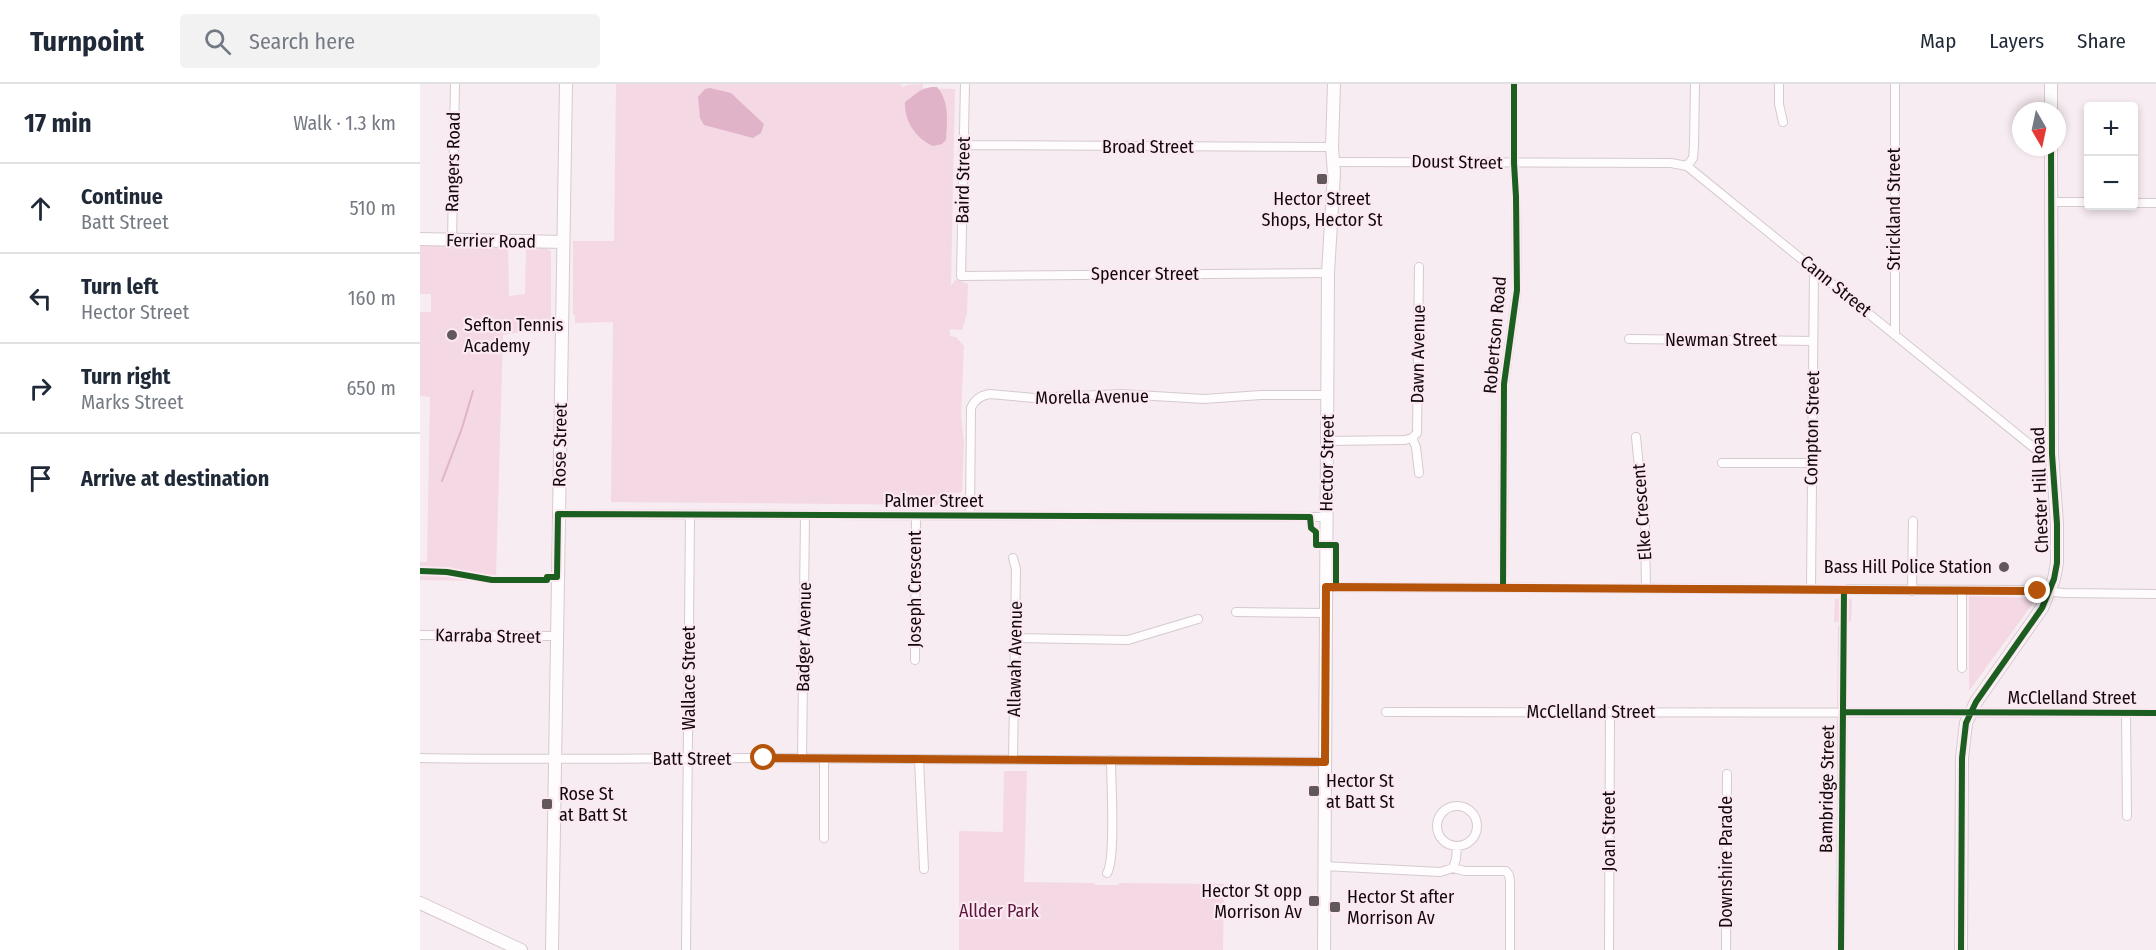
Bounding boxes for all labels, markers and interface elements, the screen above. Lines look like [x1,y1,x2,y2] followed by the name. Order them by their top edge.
[180,14,600,68] search box
[30,25,144,58] text: Turnpoint
[201,25,234,58] icon: search
[249,28,355,55] text: Search here
[1920,28,1956,54] text: Map
[1989,28,2044,54] text: Layers
[2077,28,2126,54] text: Share
[2012,102,2066,156] north arrow
[2084,102,2138,210] map controls
[2084,102,2138,156] button: +
[24,108,92,139] text: 17 min
[293,111,396,135] text: Walk · 1.3 km
[441,112,465,212] street label: Rangers Road
[951,136,975,224] street label: Baird Street
[1102,136,1194,158] street label: Broad Street
[1883,147,1905,270] street label: Strickland Street
[1411,150,1503,174] street label: Doust Street
[2084,156,2138,210] button: −
[1315,172,1329,186] marker: Hector Street Shops, Hector St
[81,183,163,210] text: Continue
[1261,188,1383,231] place label: Hector Street Shops, Hector St
[24,192,57,225] icon: ahead
[350,196,396,220] text: 510 m
[81,210,169,234] text: Batt Street
[446,229,536,253] street label: Ferrier Road
[1796,251,1876,321] street label: Cann Street
[1091,263,1199,285] street label: Spencer Street
[81,273,159,300] text: Turn left
[1479,275,1511,395] street label: Robertson Road
[24,282,57,315] icon: left
[348,286,396,310] text: 160 m
[81,300,189,324] text: Hector Street
[1406,304,1430,403] street label: Dawn Avenue
[464,314,564,357] place label: Sefton Tennis Academy
[445,328,459,342] marker: Sefton Tennis Academy
[1665,329,1777,351] street label: Newman Street
[81,363,170,390] text: Turn right
[1800,370,1824,486] street label: Compton Street
[24,372,57,405] icon: right
[347,376,396,400] text: 650 m
[1035,385,1149,409] street label: Morella Avenue
[81,390,184,414] text: Marks Street
[548,403,572,487] street label: Rose Street
[1315,414,1339,512] street label: Hector Street
[2027,426,2053,554] street label: Chester Hill Road
[24,462,57,495] icon: arrive
[1628,463,1656,561] street label: Elke Crescent
[81,465,269,492] text: Arrive at destination
[884,490,984,512] street label: Palmer Street
[904,530,926,648] street label: Joseph Crescent
[1824,556,1992,578] place label: Bass Hill Police Station
[1997,560,2011,574] marker: Bass Hill Police Station
[2024,577,2050,603] route end
[792,582,816,692] street label: Badger Avenue
[1003,601,1027,717] street label: Allawah Avenue
[435,624,541,648] street label: Karraba Street
[678,626,700,730] street label: Wallace Street
[2008,687,2137,709] street label: McClelland Street
[1527,701,1656,723] street label: McClelland Street
[1815,725,1839,853] street label: Bambridge Street
[750,744,776,770] route start
[653,748,732,770] street label: Batt Street
[1326,770,1395,813] place label: Hector St at Batt St
[559,783,628,826] place label: Rose St at Batt St
[1307,784,1321,798] marker: Hector St at Batt St
[1598,790,1620,872] street label: Joan Street
[1715,796,1737,928] street label: Downshire Parade
[540,797,554,811] marker: Rose St at Batt St
[1201,880,1302,923] place label: Hector St opp Morrison Av
[1347,886,1455,929] place label: Hector St after Morrison Av
[1307,894,1321,908] marker: Hector St opp Morrison Av
[959,900,1040,922] park label: Allder Park
[1328,900,1342,914] marker: Hector St after Morrison Av

